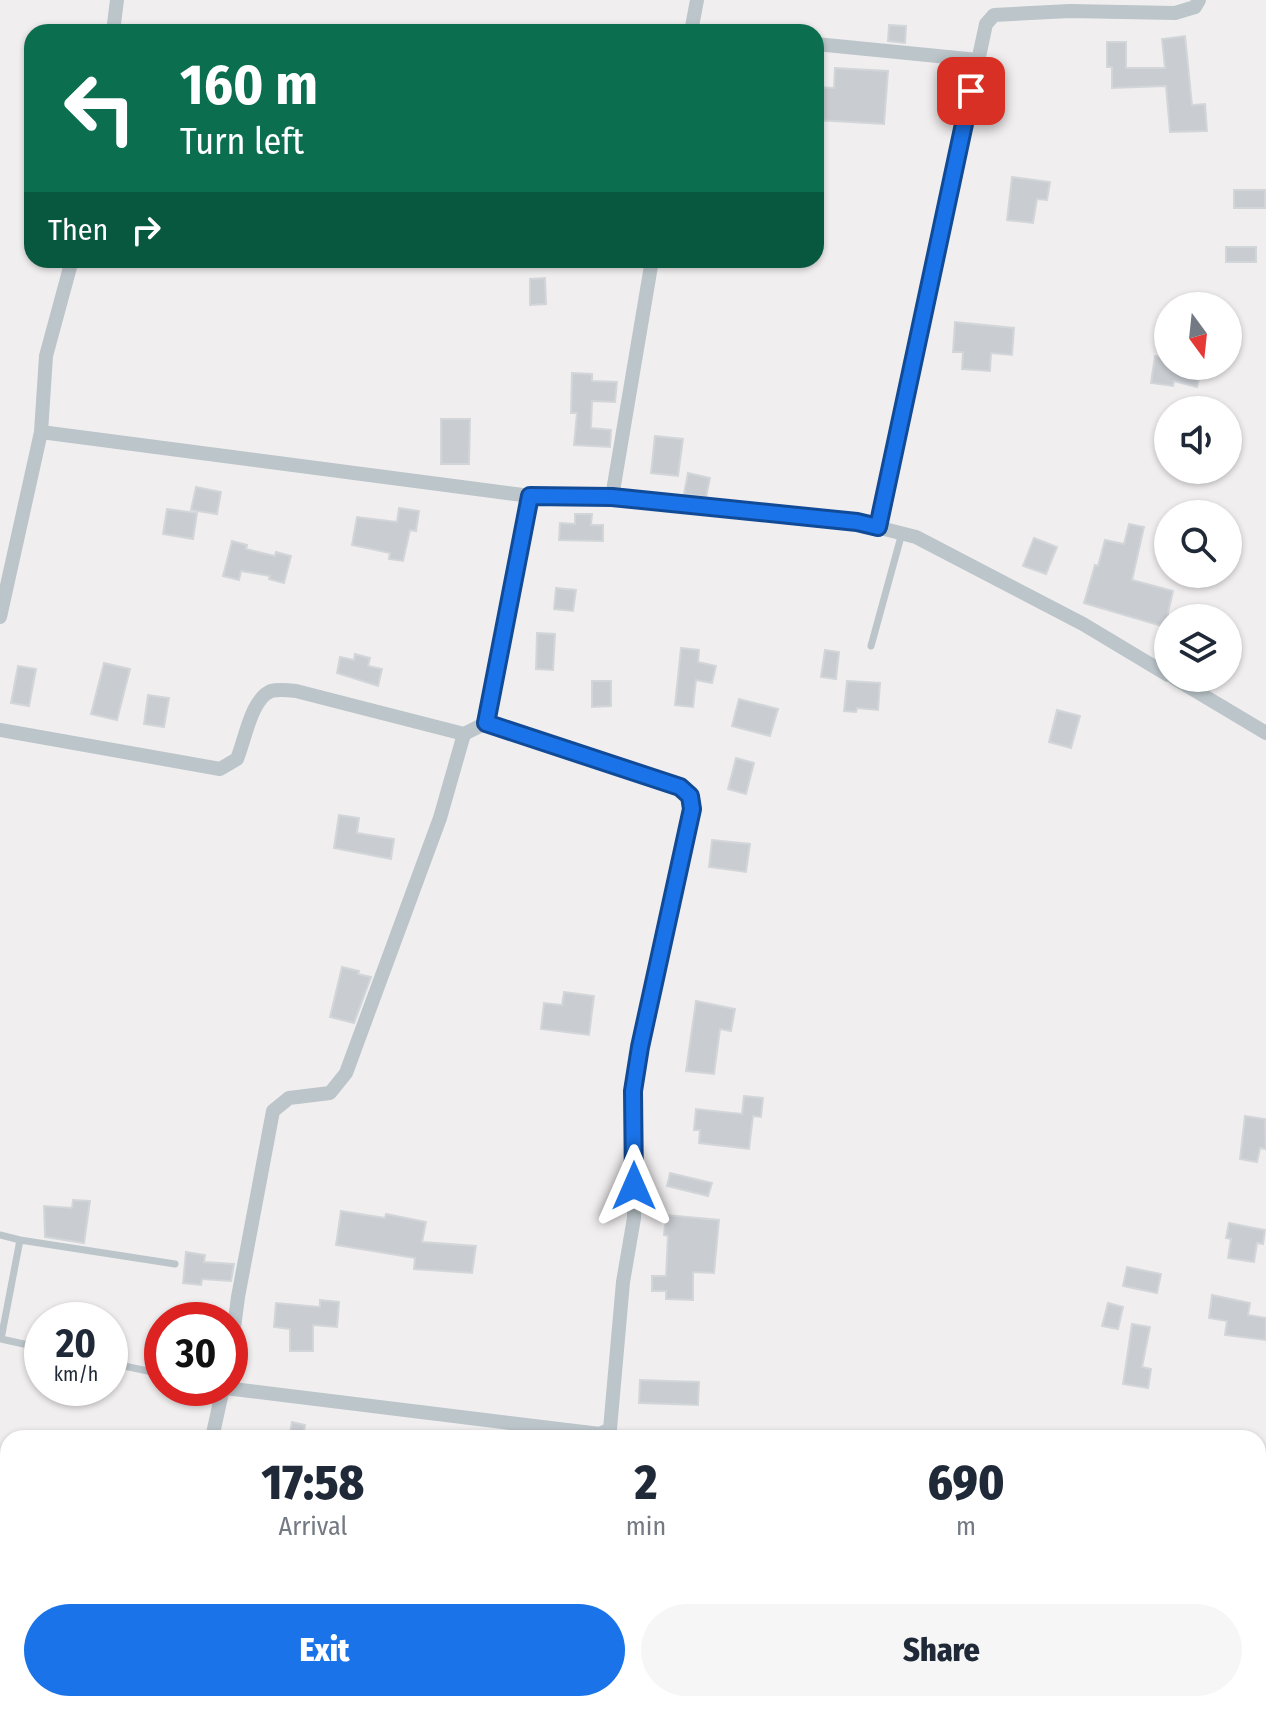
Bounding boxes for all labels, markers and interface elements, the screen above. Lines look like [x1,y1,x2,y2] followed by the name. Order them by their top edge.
[180,52,318,119] text: 160 m
[48,56,152,160] icon: left
[937,57,1005,125] pin
[949,69,993,113] icon: arrive
[180,120,304,164] text: Turn left
[124,208,168,252] icon: right
[48,212,108,248] text: Then
[1154,292,1242,380] north arrow
[1154,292,1242,692] map controls
[1154,396,1242,484] button: sound
[1154,500,1242,588] button: search
[1154,604,1242,692] button: layers
[592,1144,676,1228] position arrow
[144,1302,248,1406] speed limit sign: 30
[56,1320,96,1368] text: 20
[54,1362,98,1386] text: km/h
[261,1454,364,1512] text: 17:58
[635,1454,657,1512] text: 2
[928,1454,1004,1512] text: 690
[278,1511,347,1542] text: Arrival
[626,1511,666,1542] text: min
[956,1511,976,1542] text: m
[24,1604,625,1696] button: Exit
[641,1604,1242,1696] button: Share

